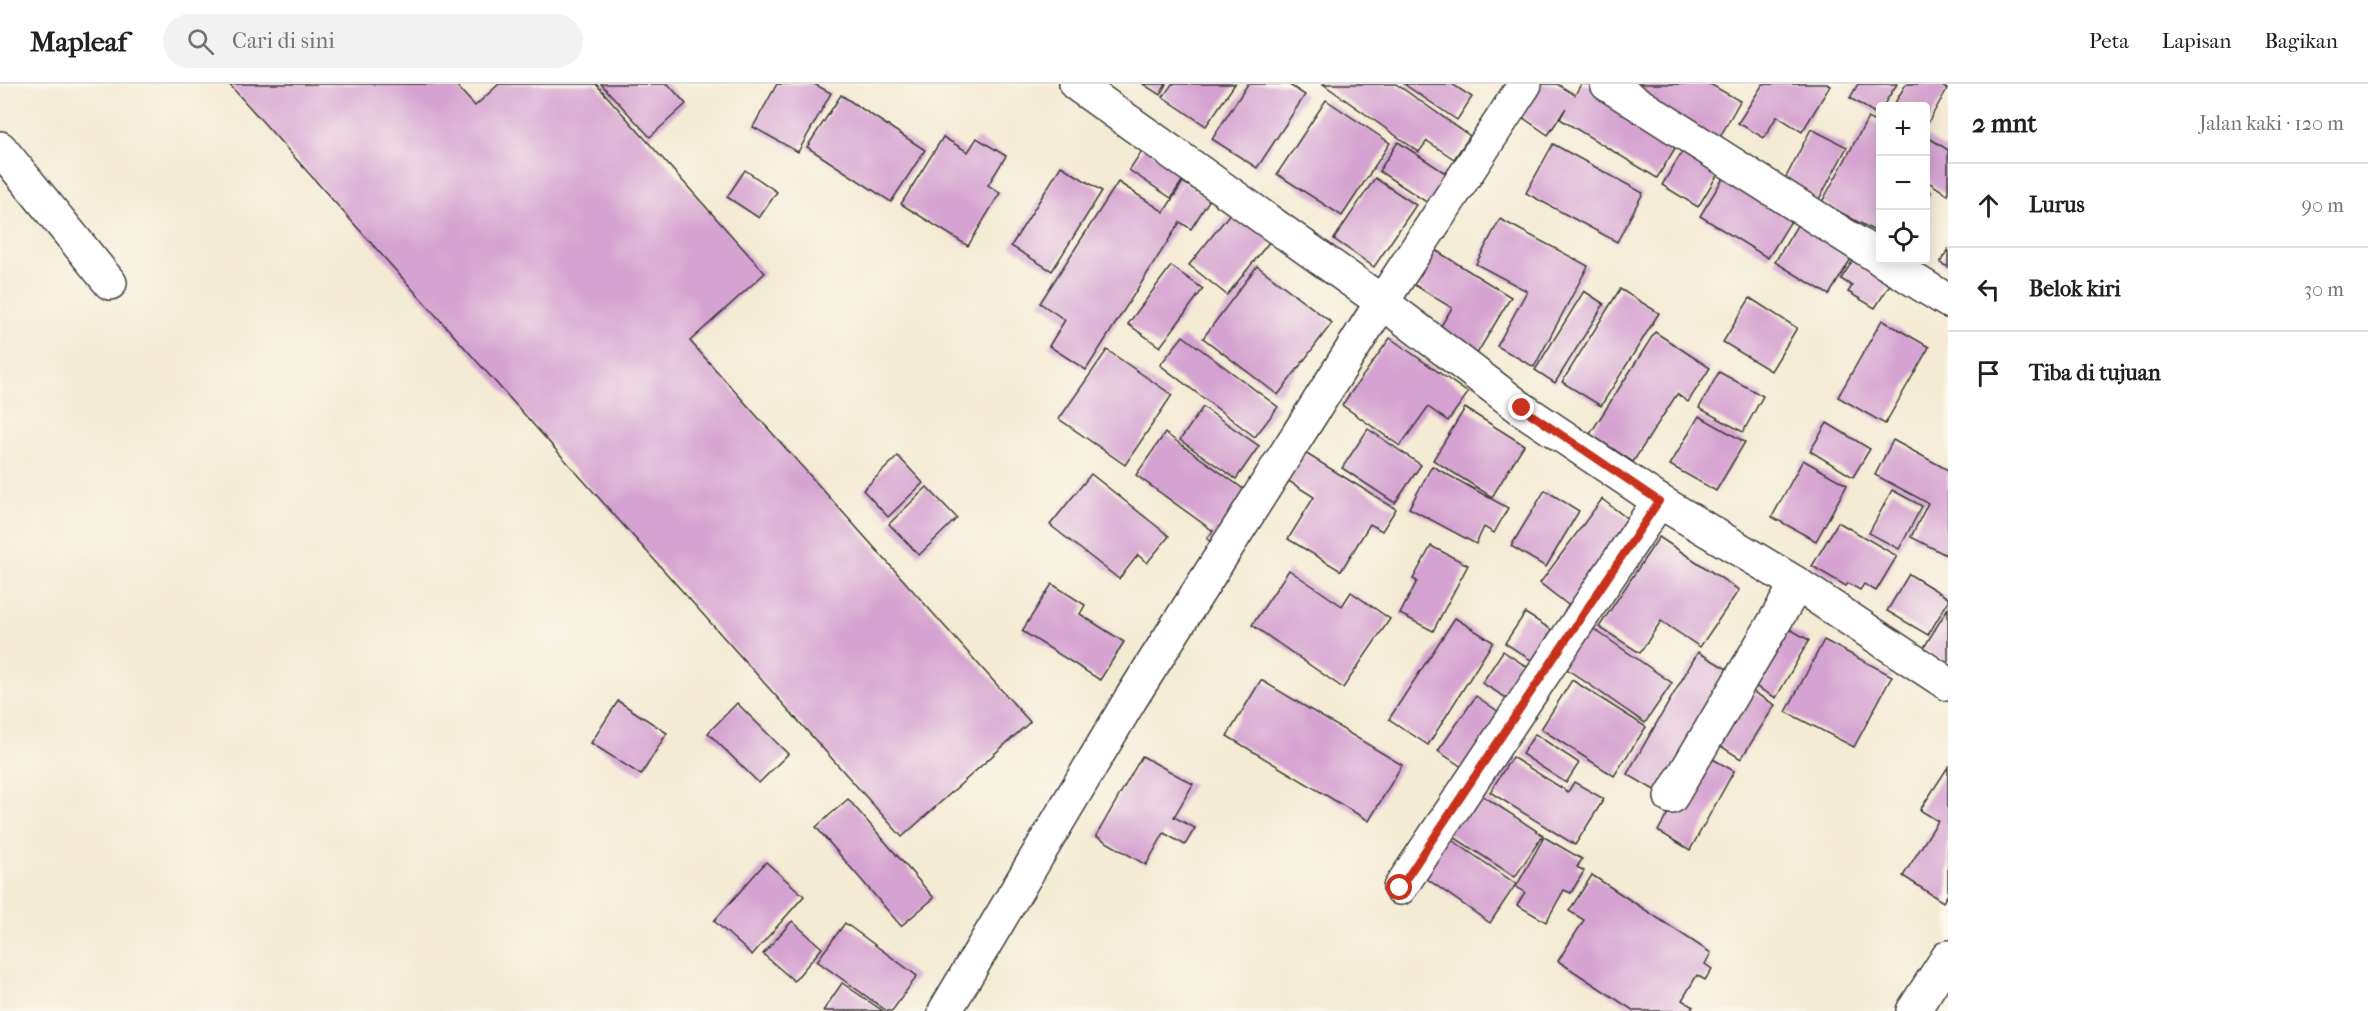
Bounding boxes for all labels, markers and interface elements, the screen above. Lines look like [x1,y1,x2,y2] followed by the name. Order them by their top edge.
[163,14,583,68] search box
[30,25,127,58] text: Mapleaf
[184,25,217,58] icon: search
[232,28,335,54] text: Cari di sini
[2089,29,2129,53] text: Peta
[2162,29,2231,53] text: Lapisan
[2264,29,2338,53] text: Bagikan
[1876,102,1930,264] map controls
[1876,102,1930,156] button: +
[1972,108,2037,139] text: 2 mnt
[2199,112,2344,135] text: Jalan kaki · 120 m
[1876,156,1930,210] button: −
[1972,189,2005,222] icon: ahead
[2029,192,2085,218] text: Lurus
[2302,194,2344,217] text: 90 m
[1876,210,1930,264] button: locate
[1972,273,2005,306] icon: left
[2029,276,2121,302] text: Belok kiri
[2304,278,2344,301] text: 30 m
[1972,357,2005,390] icon: arrive
[2029,360,2161,386] text: Tiba di tujuan
[1508,394,1534,420] route end
[1386,874,1412,900] route start

